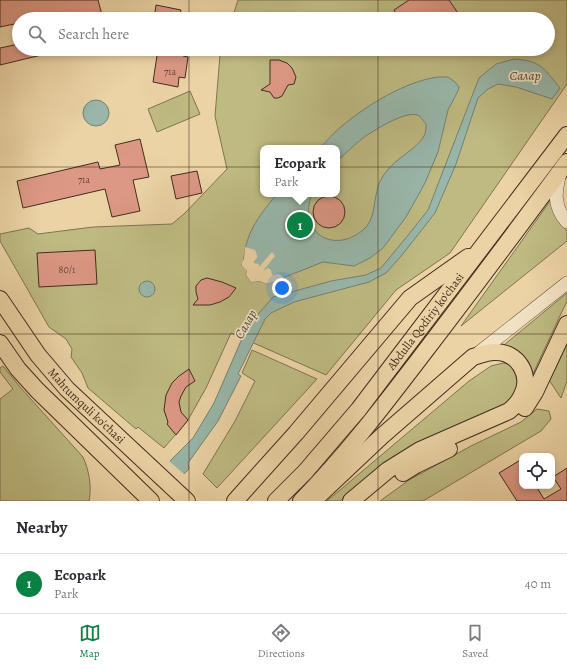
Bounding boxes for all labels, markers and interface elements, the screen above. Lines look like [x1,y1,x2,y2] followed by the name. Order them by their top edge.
[12,12,555,56] search box
[26,23,48,45] icon: search
[58,24,129,44] text: Search here
[164,65,177,78] house number: 71а
[509,67,541,84] water label: Салар
[260,145,340,197] popup
[274,153,326,173] text: Ecopark
[78,173,91,186] house number: 71а
[274,173,299,190] text: Park
[287,210,313,240] pin: 1
[59,263,76,276] house number: 80/1
[383,270,468,374] street label: Abdulla Qodiriy ko'chasi
[272,278,292,298] your location
[230,307,261,342] water label: Салар
[44,364,129,447] street label: Mahtumquli ko'chasi
[519,453,555,489] map controls
[519,453,555,489] button: locate
[16,516,67,539] text: Nearby
[54,565,106,585] text: Ecopark
[27,575,31,592] text: 1
[525,575,551,592] text: 40 m
[54,585,78,602] text: Park
[79,622,101,661] tab: Map
[258,622,305,661] tab: Directions
[462,622,488,661] tab: Saved

